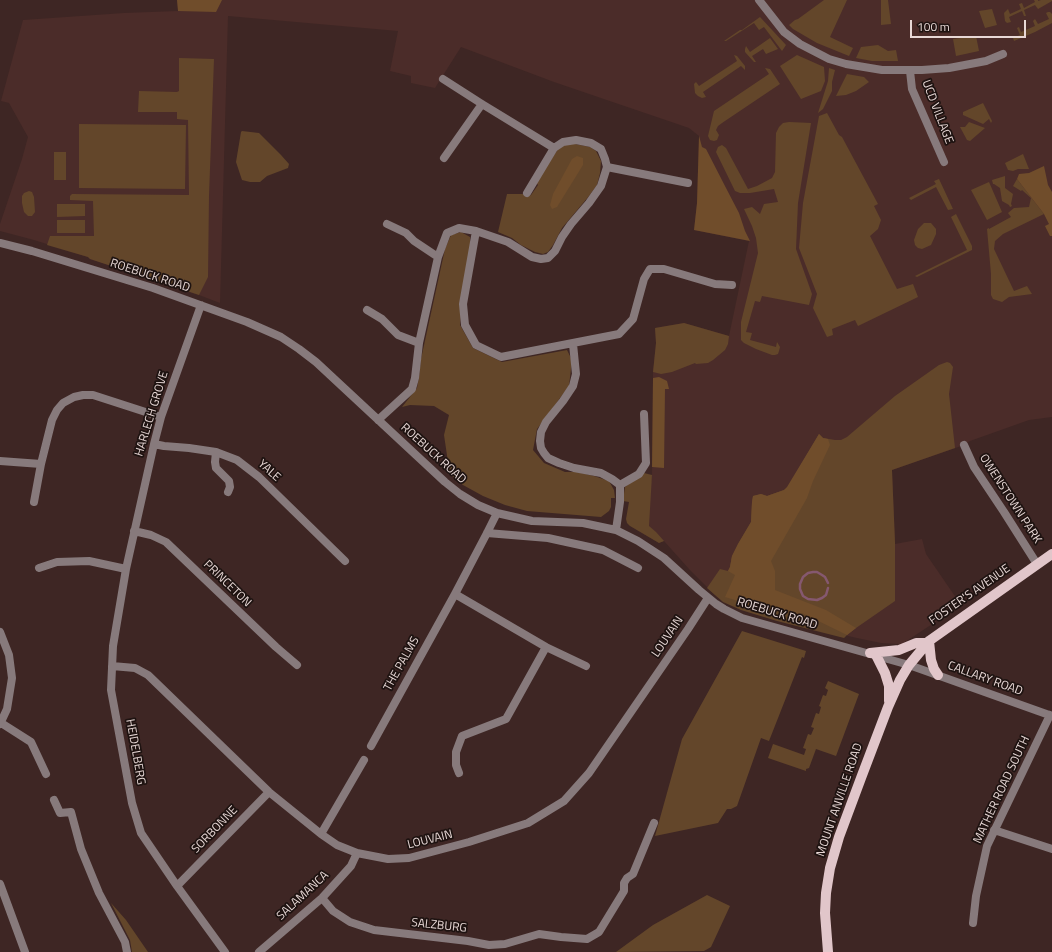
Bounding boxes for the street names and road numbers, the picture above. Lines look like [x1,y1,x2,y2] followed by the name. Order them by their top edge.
[918,78,956,146] street label: UCD VILLAGE
[108,256,192,296] street label: ROEBUCK ROAD
[132,370,172,458] street label: HARLECH GROVE
[397,421,469,487] street label: ROEBUCK ROAD
[976,452,1044,546] street label: OWENSTOWN PARK
[255,457,283,485] street label: YALE
[200,558,254,610] street label: PRINCETON
[927,562,1013,628] street label: FOSTER'S AVENUE
[735,595,819,633] street label: ROEBUCK ROAD
[649,614,687,660] street label: LOUVAIN
[381,634,423,694] street label: THE PALMS
[946,659,1024,699] street label: CALLARY ROAD
[122,718,148,786] street label: HEIDELBERG
[971,734,1033,846] street label: MATHER ROAD SOUTH
[814,741,866,859] street label: MOUNT ANVILLE ROAD
[189,803,241,857] street label: SORBONNE
[406,827,454,853] street label: LOUVAIN
[274,868,332,924] street label: SALAMANCA
[411,916,467,936] street label: SALZBURG

